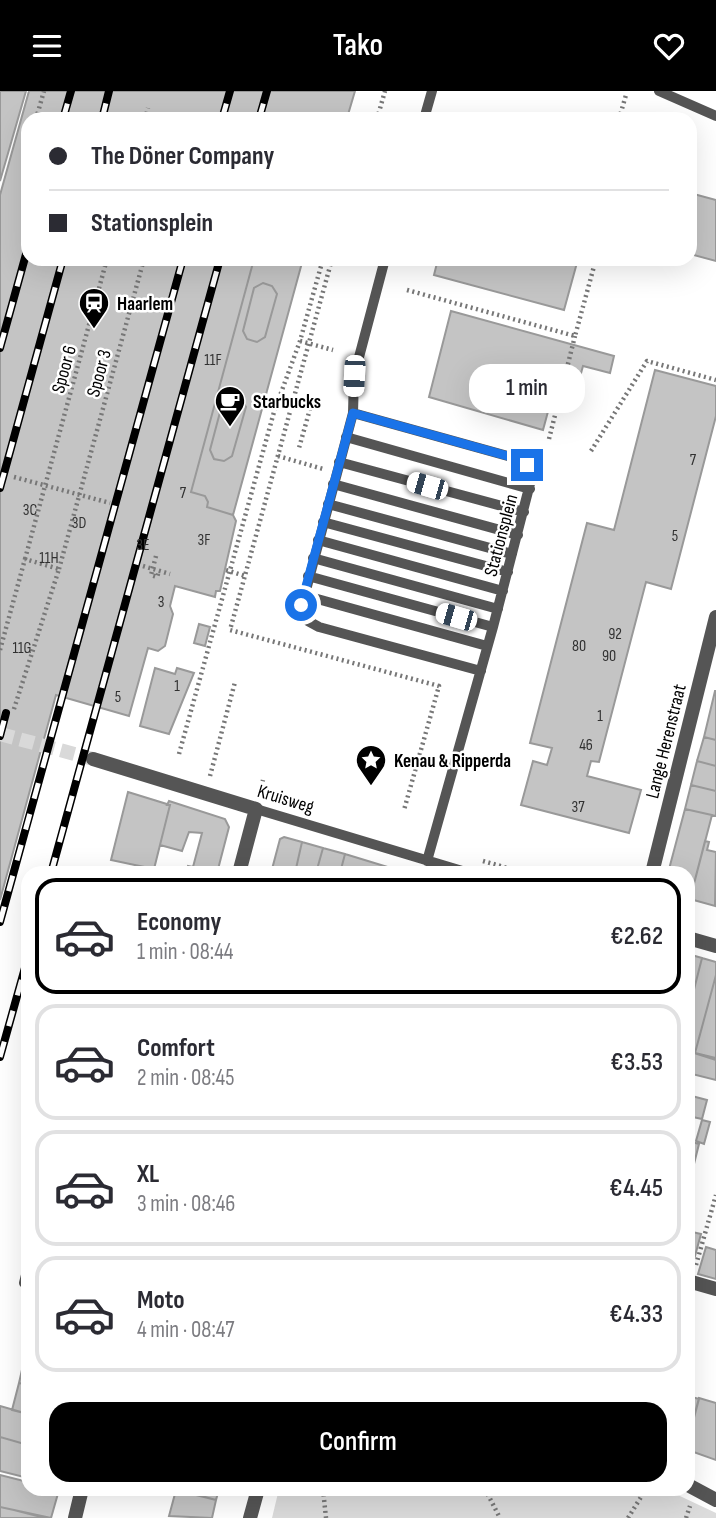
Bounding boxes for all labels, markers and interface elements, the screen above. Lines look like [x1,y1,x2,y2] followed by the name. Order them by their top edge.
[333,26,383,65] text: Tako
[28,27,66,65] icon: menu
[650,27,688,65] icon: heart
[91,141,274,172] text: The Döner Company
[91,208,213,239] text: Stationsplein
[77,286,111,330] station icon: Haarlem
[117,293,173,316] place label: Haarlem
[47,343,82,396] street label: Spoor 6
[82,347,117,400] street label: Spoor 3
[204,351,222,370] house number: 11F
[343,354,366,398] car
[469,363,585,413] callout: 1 min
[506,374,548,402] text: 1 min
[213,384,247,428] cafe icon: Starbucks
[253,391,321,414] place label: Starbucks
[511,449,543,481] route end
[690,451,697,470] house number: 7
[404,470,451,502] car
[180,484,187,503] house number: 7
[479,492,523,579] street label: Stationsplein
[23,501,37,520] house number: 3C
[72,514,86,533] house number: 3D
[672,527,678,546] house number: 5
[197,531,211,550] house number: 3F
[136,536,150,555] house number: 3E
[39,549,59,568] house number: 11H
[285,589,317,621] route start
[158,593,164,612] house number: 3
[433,601,480,633] car
[608,625,622,644] house number: 92
[572,637,586,656] house number: 80
[12,639,32,658] house number: 11G
[602,647,616,666] house number: 90
[174,677,180,696] house number: 1
[641,682,692,801] street label: Lange Herenstraat
[115,688,121,707] house number: 5
[597,707,603,726] house number: 1
[579,736,593,755] house number: 46
[354,743,388,787] place icon: Kenau & Ripperda
[394,750,511,773] place label: Kenau & Ripperda
[254,780,317,819] street label: Kruisweg
[571,798,585,817] house number: 37
[53,905,116,968] icon: car
[137,907,221,938] text: Economy
[610,921,663,952] text: €2.62
[137,938,234,966] text: 1 min · 08:44
[53,1031,116,1094] icon: car
[137,1033,215,1064] text: Comfort
[610,1047,663,1078] text: €3.53
[137,1064,235,1092] text: 2 min · 08:45
[53,1157,116,1220] icon: car
[137,1159,159,1190] text: XL
[609,1173,663,1204] text: €4.45
[137,1190,235,1218] text: 3 min · 08:46
[53,1283,116,1346] icon: car
[137,1285,185,1316] text: Moto
[609,1299,663,1330] text: €4.33
[137,1316,234,1344] text: 4 min · 08:47
[49,1402,667,1482] button: Confirm

